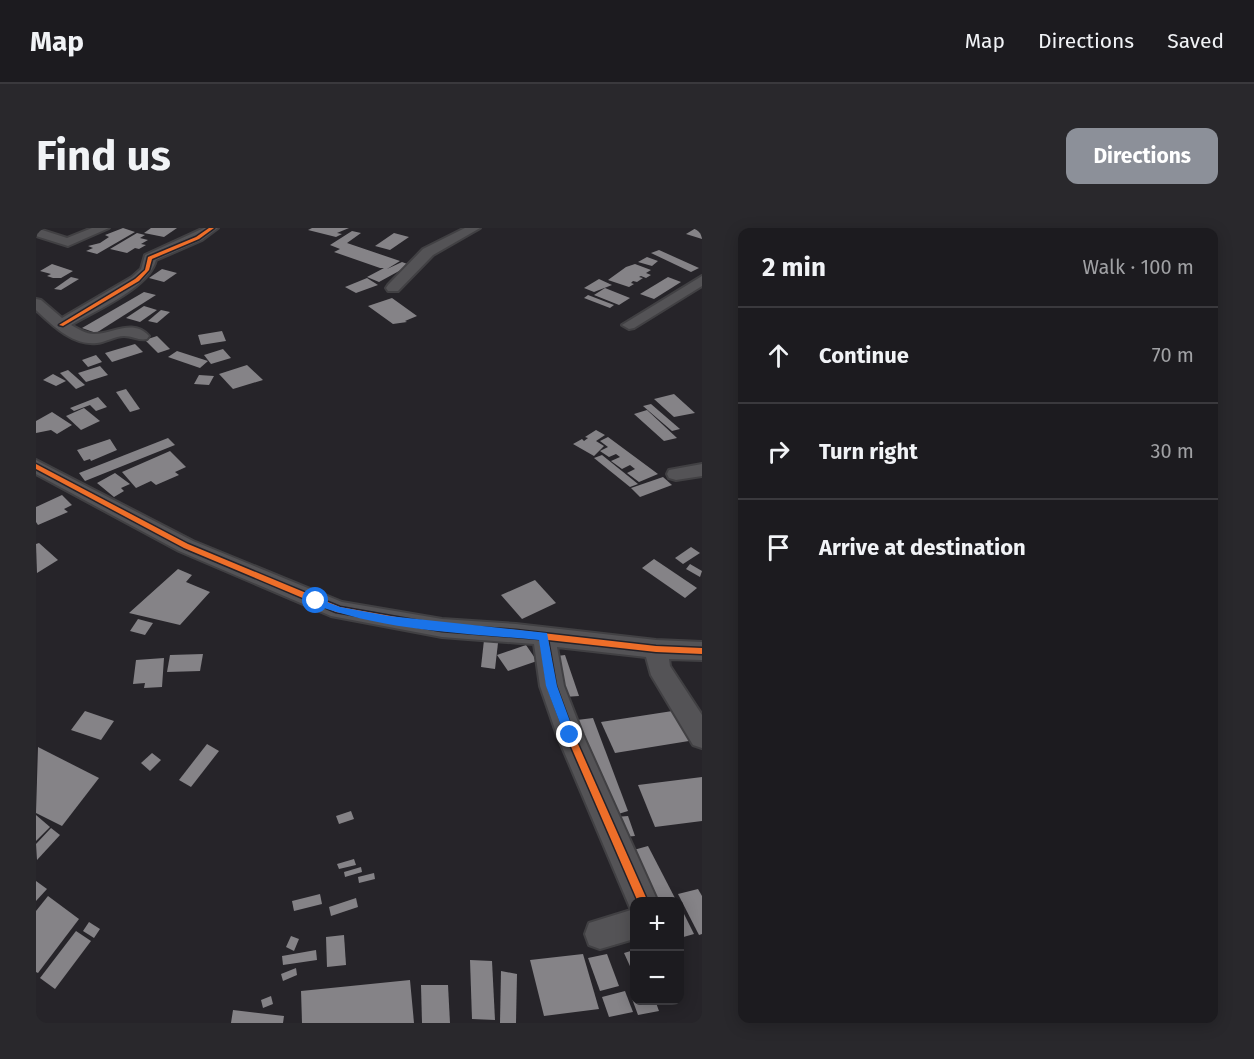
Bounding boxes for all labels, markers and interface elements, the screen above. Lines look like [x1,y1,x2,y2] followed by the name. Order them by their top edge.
[30,25,84,58] text: Map
[965,28,1005,54] text: Map
[1038,28,1134,54] text: Directions
[1167,28,1224,54] text: Saved
[1066,128,1218,184] button: Directions
[36,131,171,181] text: Find us
[762,252,826,283] text: 2 min
[1082,255,1194,279] text: Walk · 100 m
[762,339,795,372] icon: ahead
[819,342,909,369] text: Continue
[1152,343,1194,367] text: 70 m
[762,435,795,468] icon: right
[819,438,918,465] text: Turn right
[1150,439,1194,463] text: 30 m
[762,531,795,564] icon: arrive
[819,534,1026,561] text: Arrive at destination
[302,587,328,613] route start
[556,721,582,747] route end
[630,897,684,1005] map controls
[630,897,684,951] button: +
[630,951,684,1005] button: −

